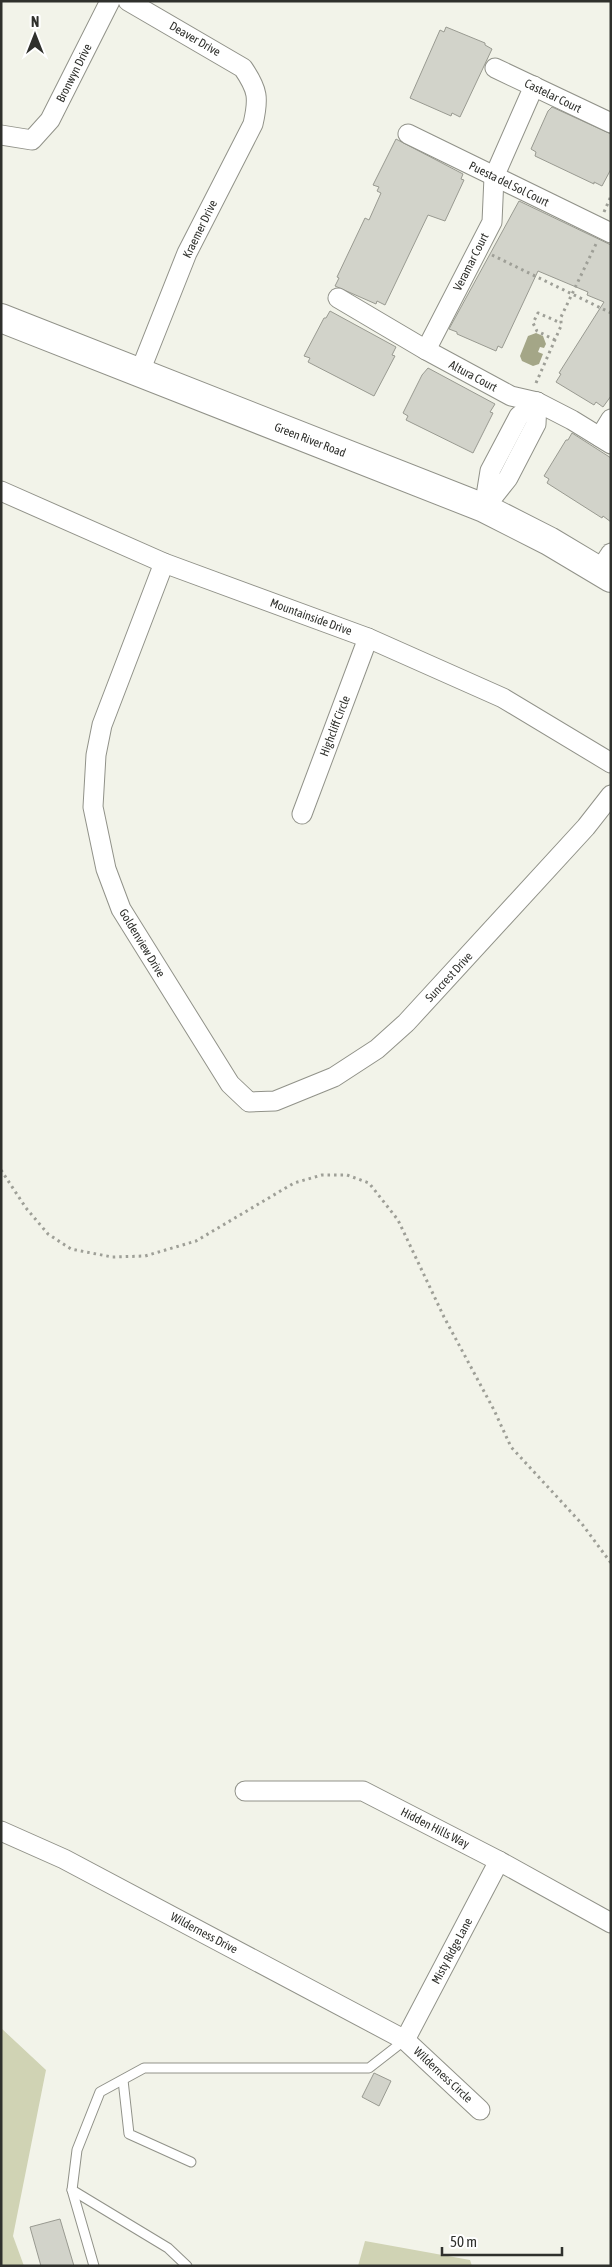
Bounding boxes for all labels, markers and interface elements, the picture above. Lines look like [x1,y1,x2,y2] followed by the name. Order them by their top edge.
[10,10,60,60] north arrow
[31,14,39,30] text: N
[167,19,223,59] street label: Deaver Drive
[53,42,95,104] street label: Bronwyn Drive
[522,76,584,116] street label: Castelar Court
[467,159,552,210] street label: Puesta del Sol Court
[180,198,220,260] street label: Kraemer Drive
[450,230,492,293] street label: Veramar Court
[447,357,500,395] street label: Altura Court
[272,420,348,460] street label: Green River Road
[268,596,354,638] street label: Mountainside Drive
[317,694,353,758] street label: Highcliff Circle
[116,906,168,980] street label: Goldenview Drive
[422,949,476,1005] street label: Suncrest Drive
[398,1805,472,1851] street label: Hidden Hills Way
[168,1909,240,1957] street label: Wilderness Drive
[429,1915,475,1987] street label: Misty Ridge Lane
[411,2044,475,2106] street label: Wilderness Circle
[442,2224,562,2256] scale bar
[450,2233,477,2250] text: 50 m

